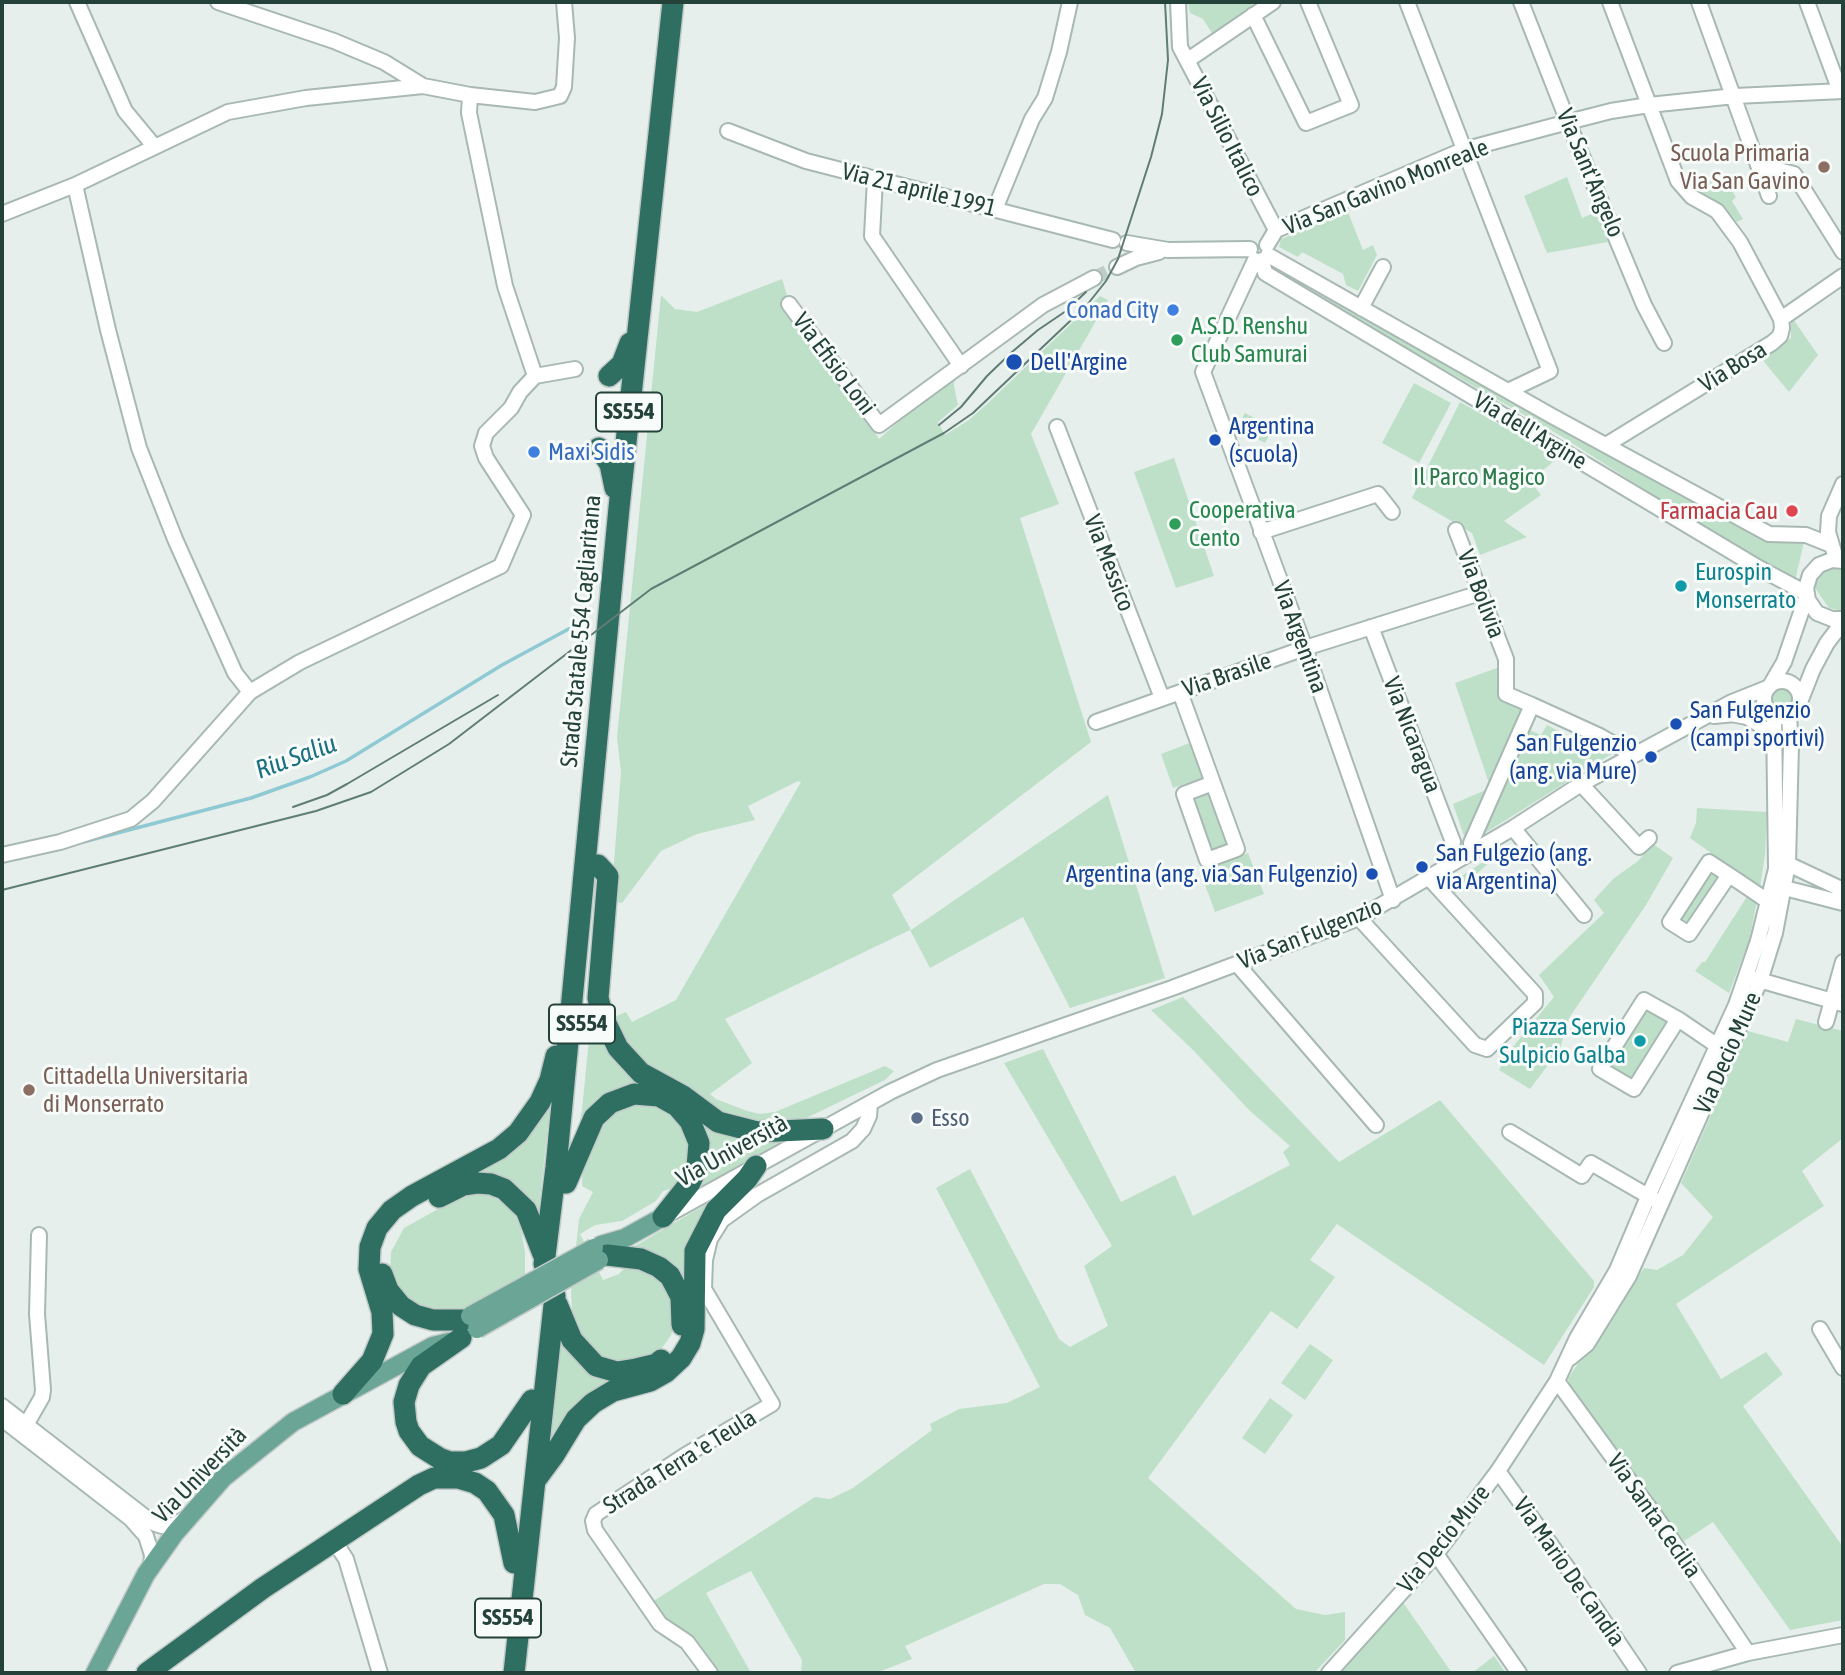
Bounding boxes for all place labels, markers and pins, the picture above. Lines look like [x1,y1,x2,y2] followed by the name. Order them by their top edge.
[1671,139,1810,195] place label: Scuola Primaria Via San Gavino
[1816,159,1832,175] marker: Scuola Primaria Via San Gavino
[1066,296,1159,324] place label: Conad City
[1165,302,1181,318] marker: Conad City
[1191,312,1308,368] place label: A.S.D. Renshu Club Samurai
[1169,332,1185,348] marker: A.S.D. Renshu Club Samurai
[1030,348,1127,376] place label: Dell'Argine
[1004,352,1024,372] marker: Dell'Argine
[1229,412,1315,468] place label: Argentina (scuola)
[1207,432,1223,448] marker: Argentina (scuola)
[548,438,635,466] place label: Maxi Sidis
[526,444,542,460] marker: Maxi Sidis
[1189,496,1296,552] place label: Cooperativa Cento
[1660,497,1778,525] place label: Farmacia Cau
[1784,503,1800,519] marker: Farmacia Cau
[1167,516,1183,532] marker: Cooperativa Cento
[1695,558,1796,614] place label: Eurospin Monserrato
[1673,578,1689,594] marker: Eurospin Monserrato
[1690,696,1825,752] place label: San Fulgenzio (campi sportivi)
[1668,716,1684,732] marker: San Fulgenzio (campi sportivi)
[1509,729,1637,785] place label: San Fulgenzio (ang. via Mure)
[1643,749,1659,765] marker: San Fulgenzio (ang. via Mure)
[1436,839,1592,895] place label: San Fulgezio (ang. via Argentina)
[1414,859,1430,875] marker: San Fulgezio (ang. via Argentina)
[1066,860,1358,888] place label: Argentina (ang. via San Fulgenzio)
[1364,866,1380,882] marker: Argentina (ang. via San Fulgenzio)
[1499,1013,1626,1069] place label: Piazza Servio Sulpicio Galba
[1632,1033,1648,1049] marker: Piazza Servio Sulpicio Galba
[43,1062,249,1118] place label: Cittadella Universitaria di Monserrato
[21,1082,37,1098] marker: Cittadella Universitaria di Monserrato
[931,1104,969,1132] place label: Esso
[909,1110,925,1126] marker: Esso

